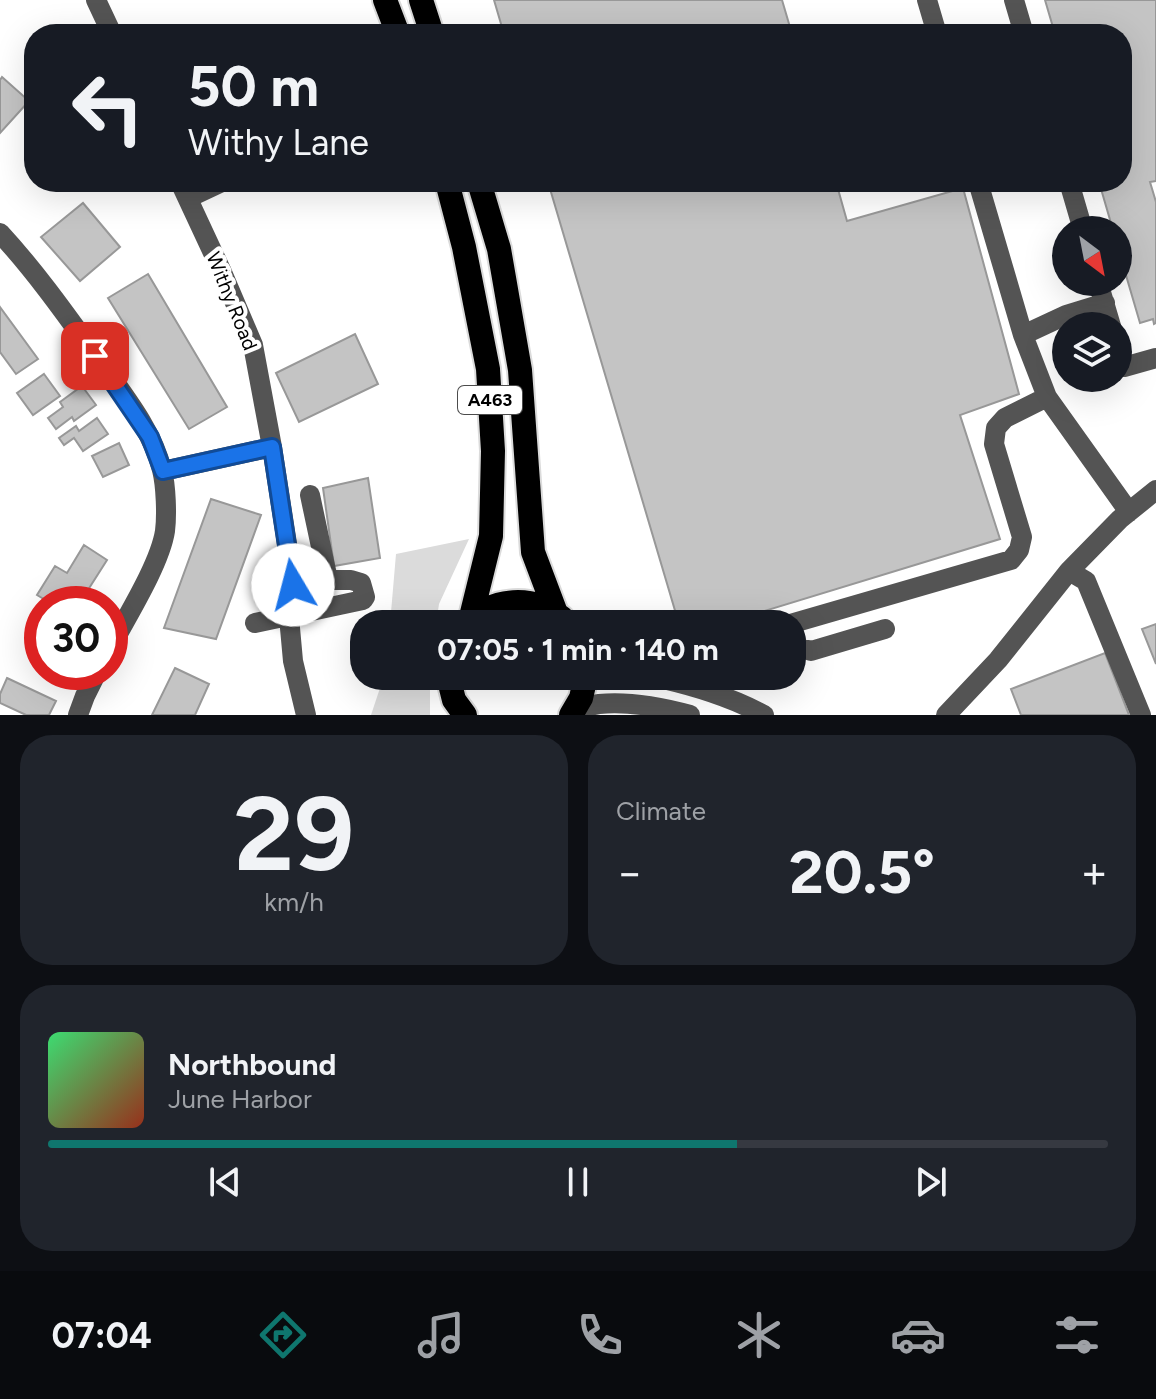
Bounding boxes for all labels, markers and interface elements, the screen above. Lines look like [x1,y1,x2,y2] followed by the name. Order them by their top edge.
[188,53,319,120] text: 50 m
[56,56,160,160] icon: left
[188,121,369,164] text: Withy Lane
[1052,216,1132,296] north arrow
[1052,216,1132,392] map controls
[201,248,263,354] street label: Withy Road
[1052,312,1132,392] button: layers
[61,322,129,390] pin
[73,334,117,378] icon: arrive
[458,386,522,414] road number: A463
[251,543,335,627] position arrow
[24,586,128,690] speed limit sign: 30
[437,631,719,668] text: 07:05 · 1 min · 140 m
[234,771,354,896] text: 29
[616,795,706,827] text: Climate
[789,836,935,908] text: 20.5°
[616,846,643,899] text: −
[1081,846,1108,899] text: +
[264,886,324,918] text: km/h
[168,1046,336,1083] text: Northbound
[168,1083,312,1115] text: June Harbor
[203,1160,247,1204] icon: previous
[556,1160,600,1204] icon: pause
[909,1160,953,1204] icon: next
[255,1307,311,1363] icon: directions
[413,1307,469,1363] icon: music
[572,1307,628,1363] icon: phone
[731,1307,787,1363] icon: climate
[890,1307,946,1363] icon: car
[1049,1307,1105,1363] icon: filters
[51,1314,152,1357] text: 07:04

